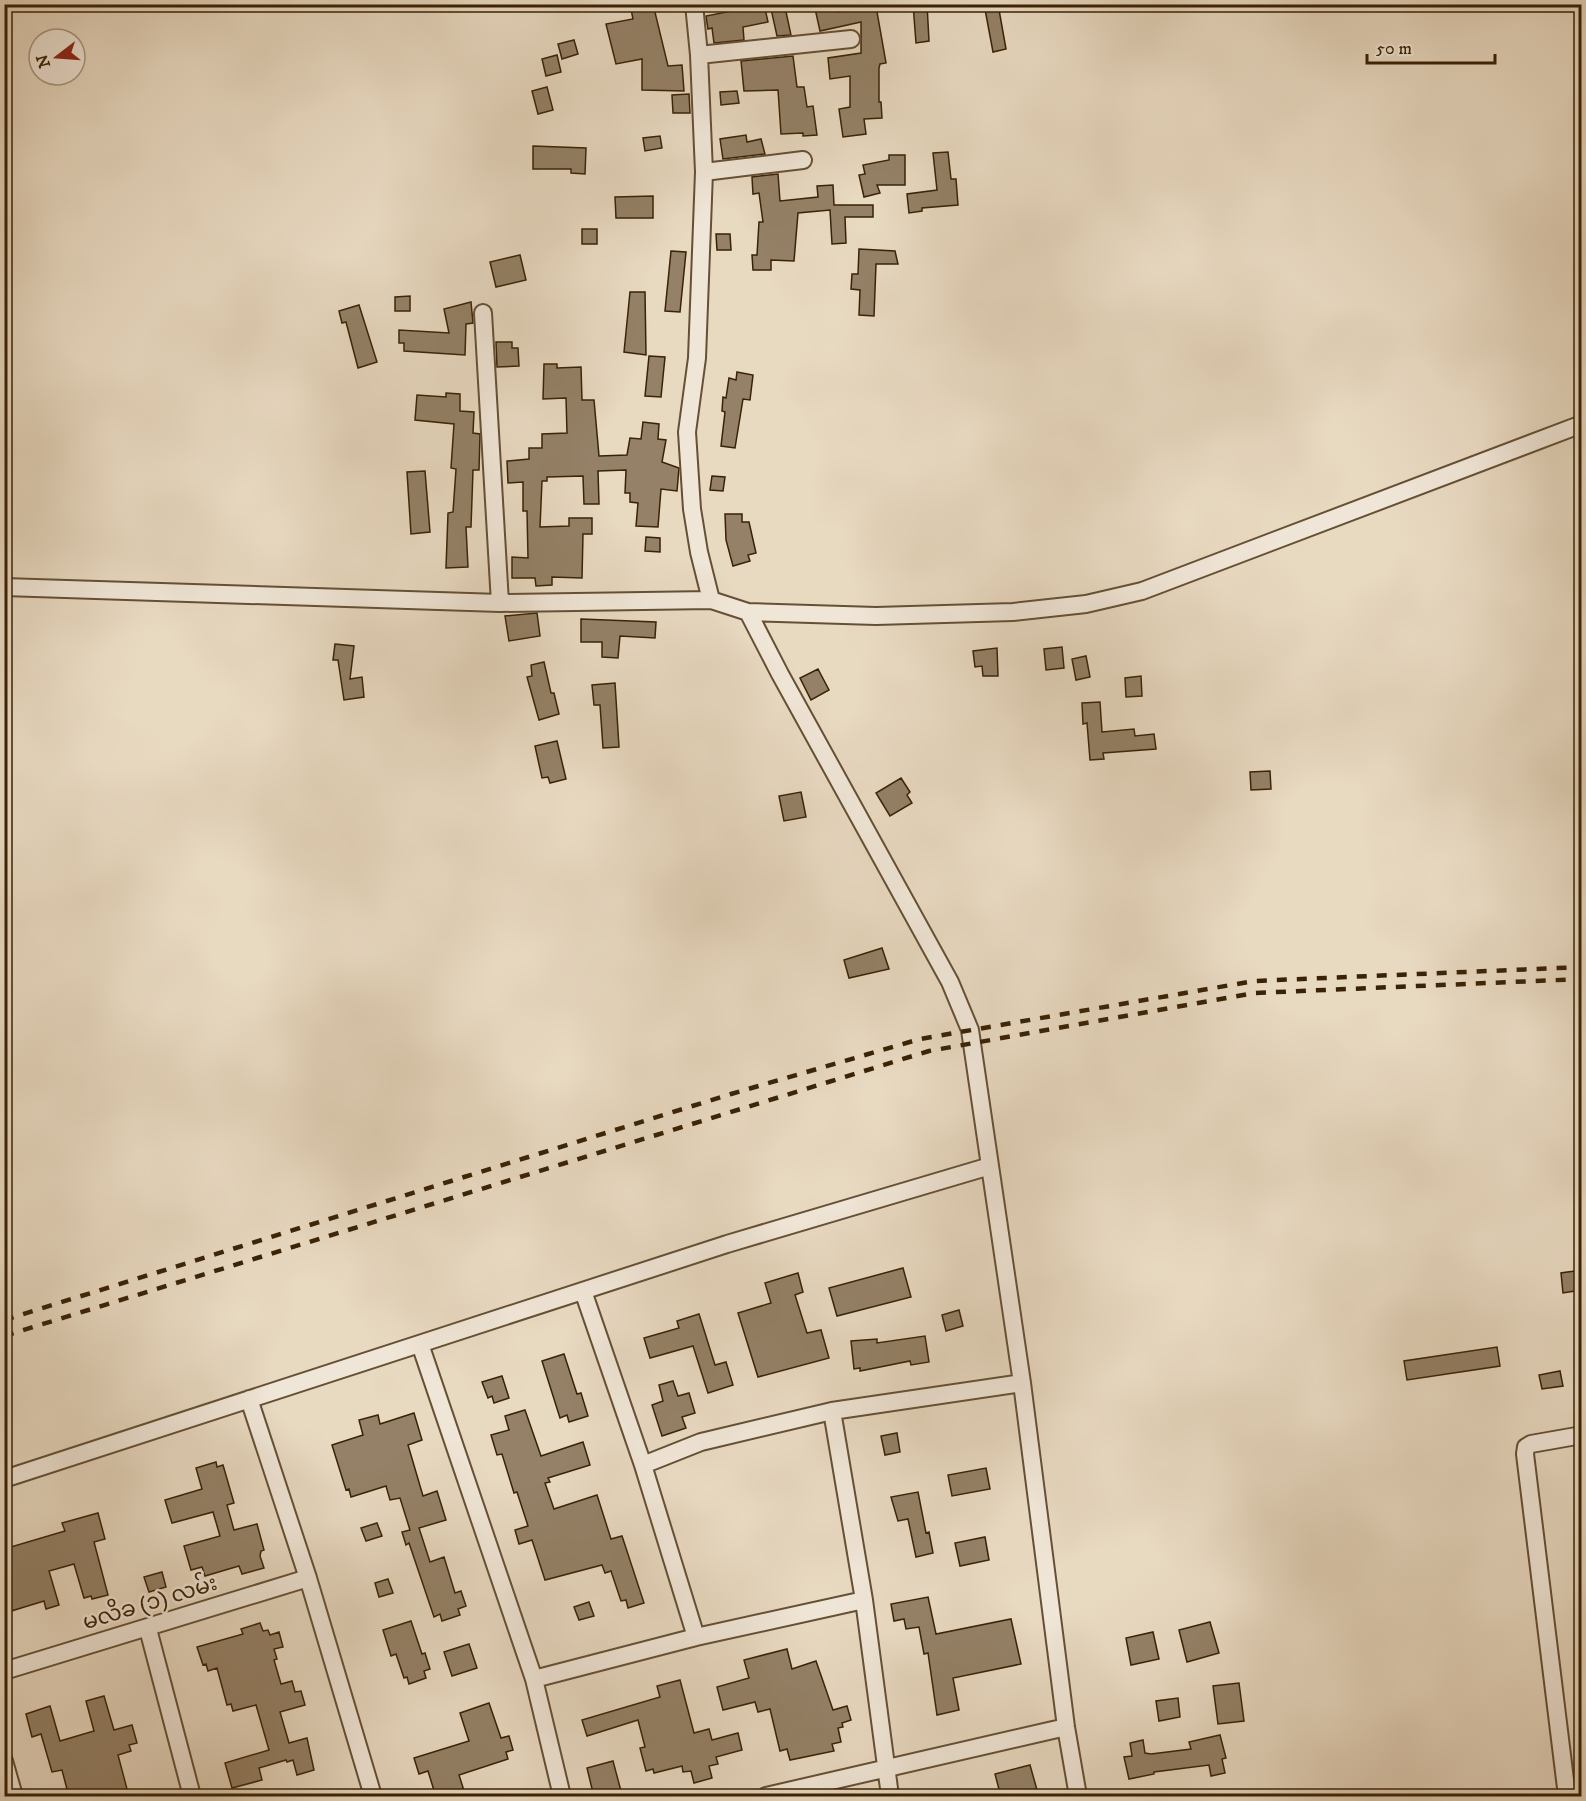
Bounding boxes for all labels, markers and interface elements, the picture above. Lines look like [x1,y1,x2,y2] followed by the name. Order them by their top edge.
[27,27,87,87] north arrow
[1367,27,1494,65] scale bar
[1376,38,1412,60] text: 50 m
[32,52,55,70] text: N
[78,1567,221,1636] street label: မလိခ (၁) လမ်း

